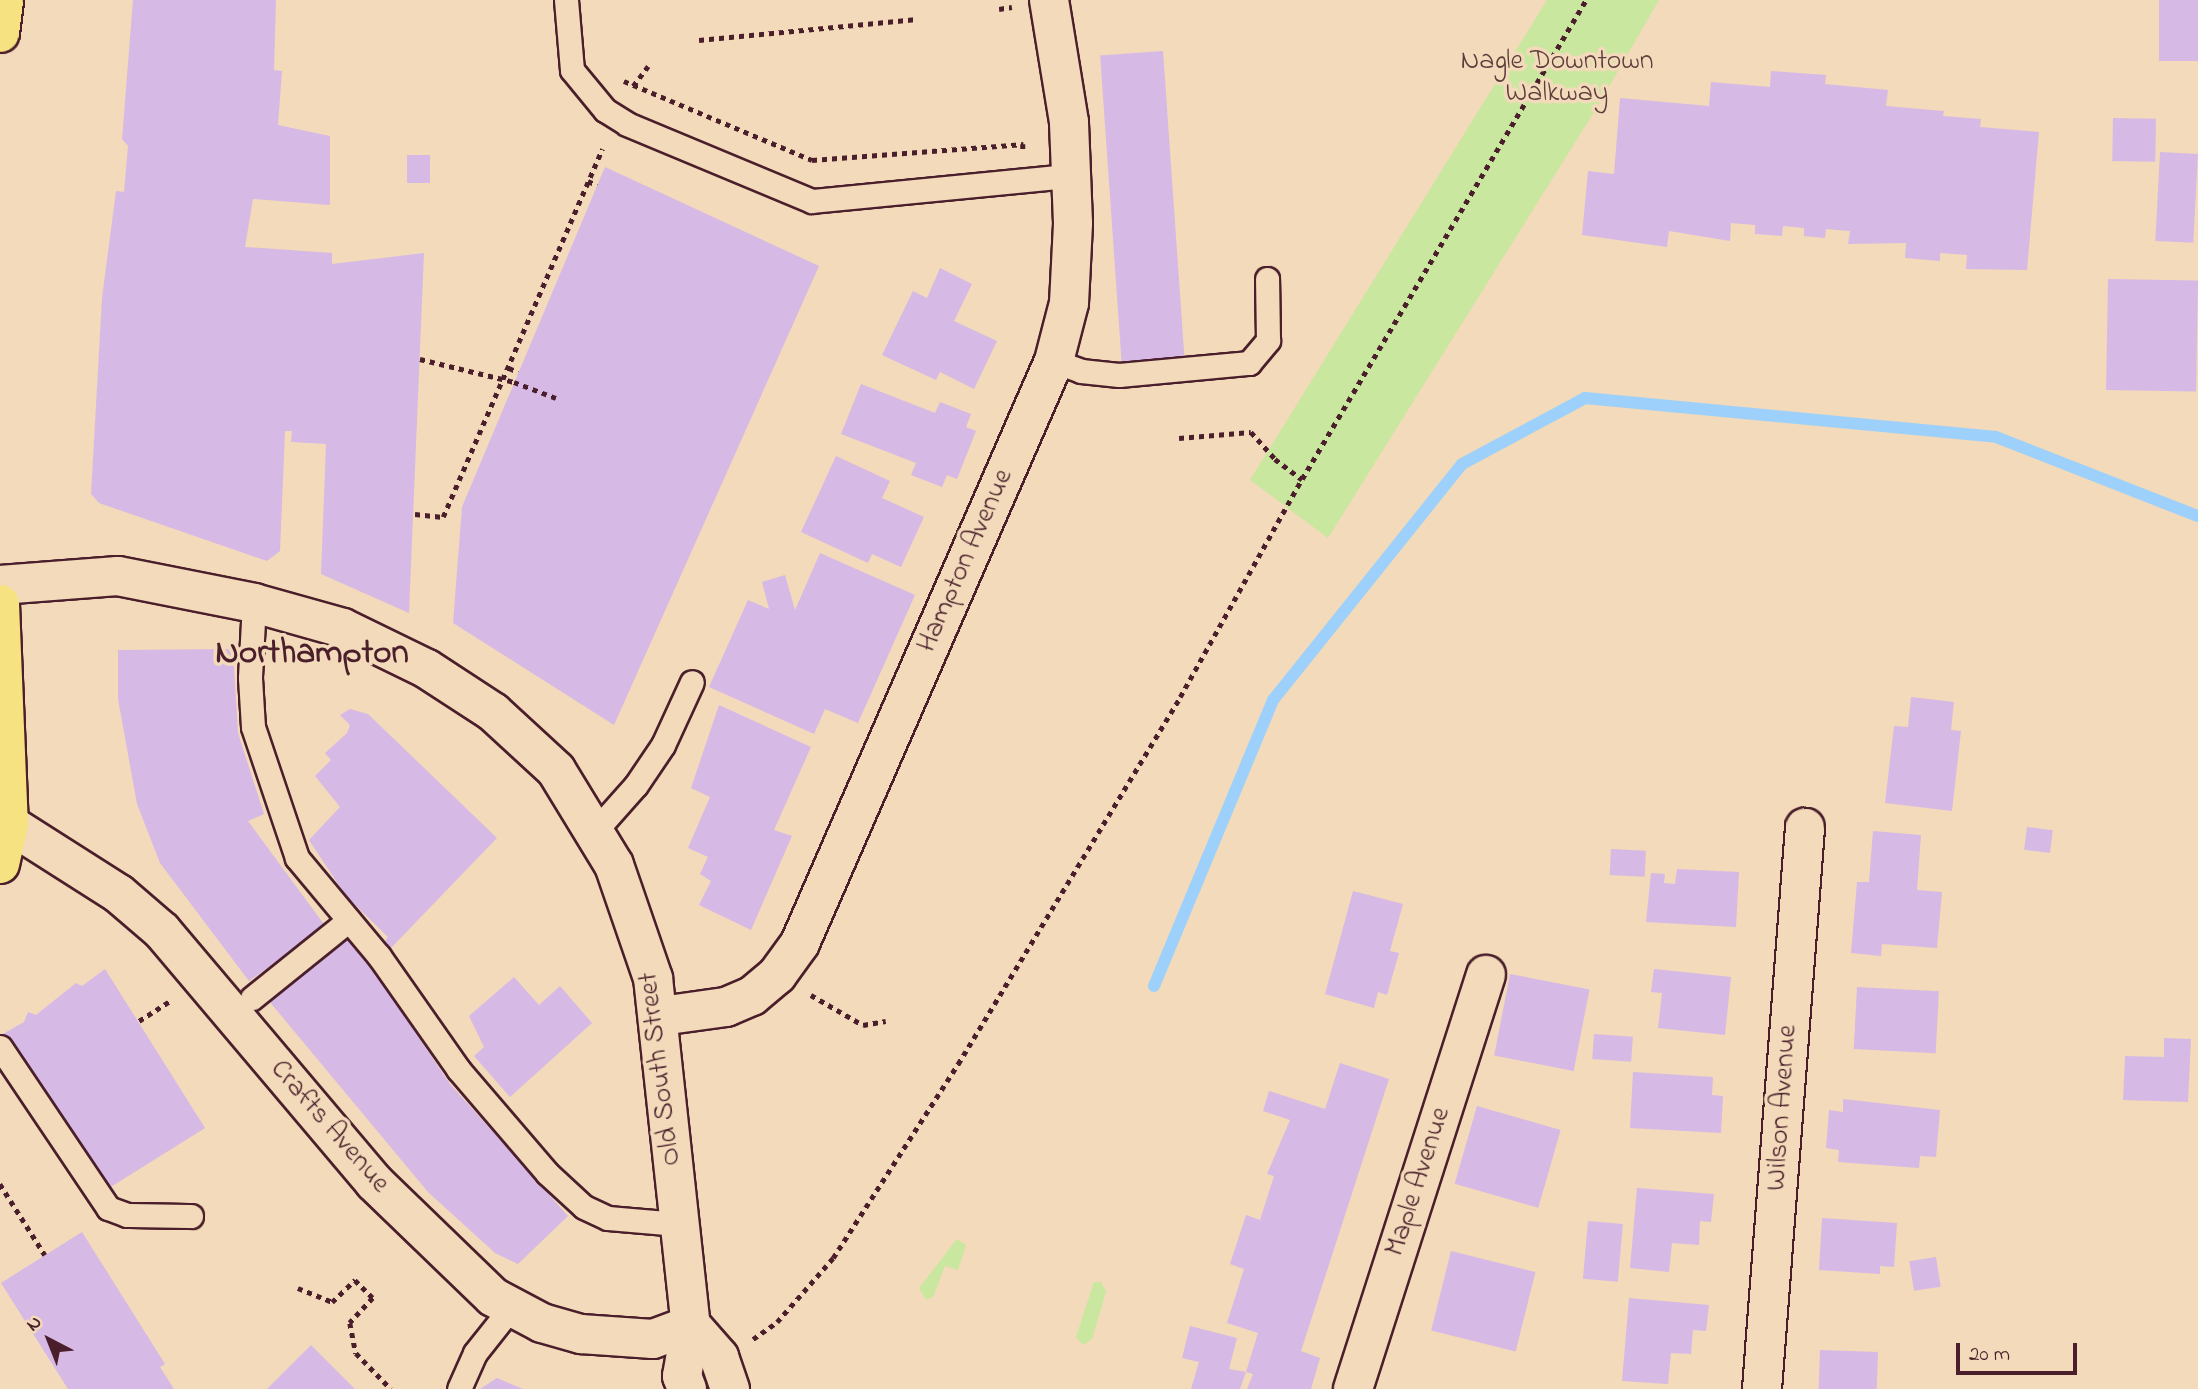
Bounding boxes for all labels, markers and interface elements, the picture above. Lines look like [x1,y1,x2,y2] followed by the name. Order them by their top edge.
[1460,45,1654,111] park label: Nagle Downtown Walkway
[911,464,1021,658] street label: Hampton Avenue
[215,633,409,675] district label: Northampton
[632,970,690,1168] street label: Old South Street
[1760,1024,1806,1192] street label: Wilson Avenue
[262,1054,396,1200] street label: Crafts Avenue
[1379,1103,1459,1261] street label: Maple Avenue
[14,1305,84,1375] north arrow
[21,1310,48,1338] text: N
[1960,1330,2081,1374] scale bar
[1969,1340,2010,1370] text: 20 m

